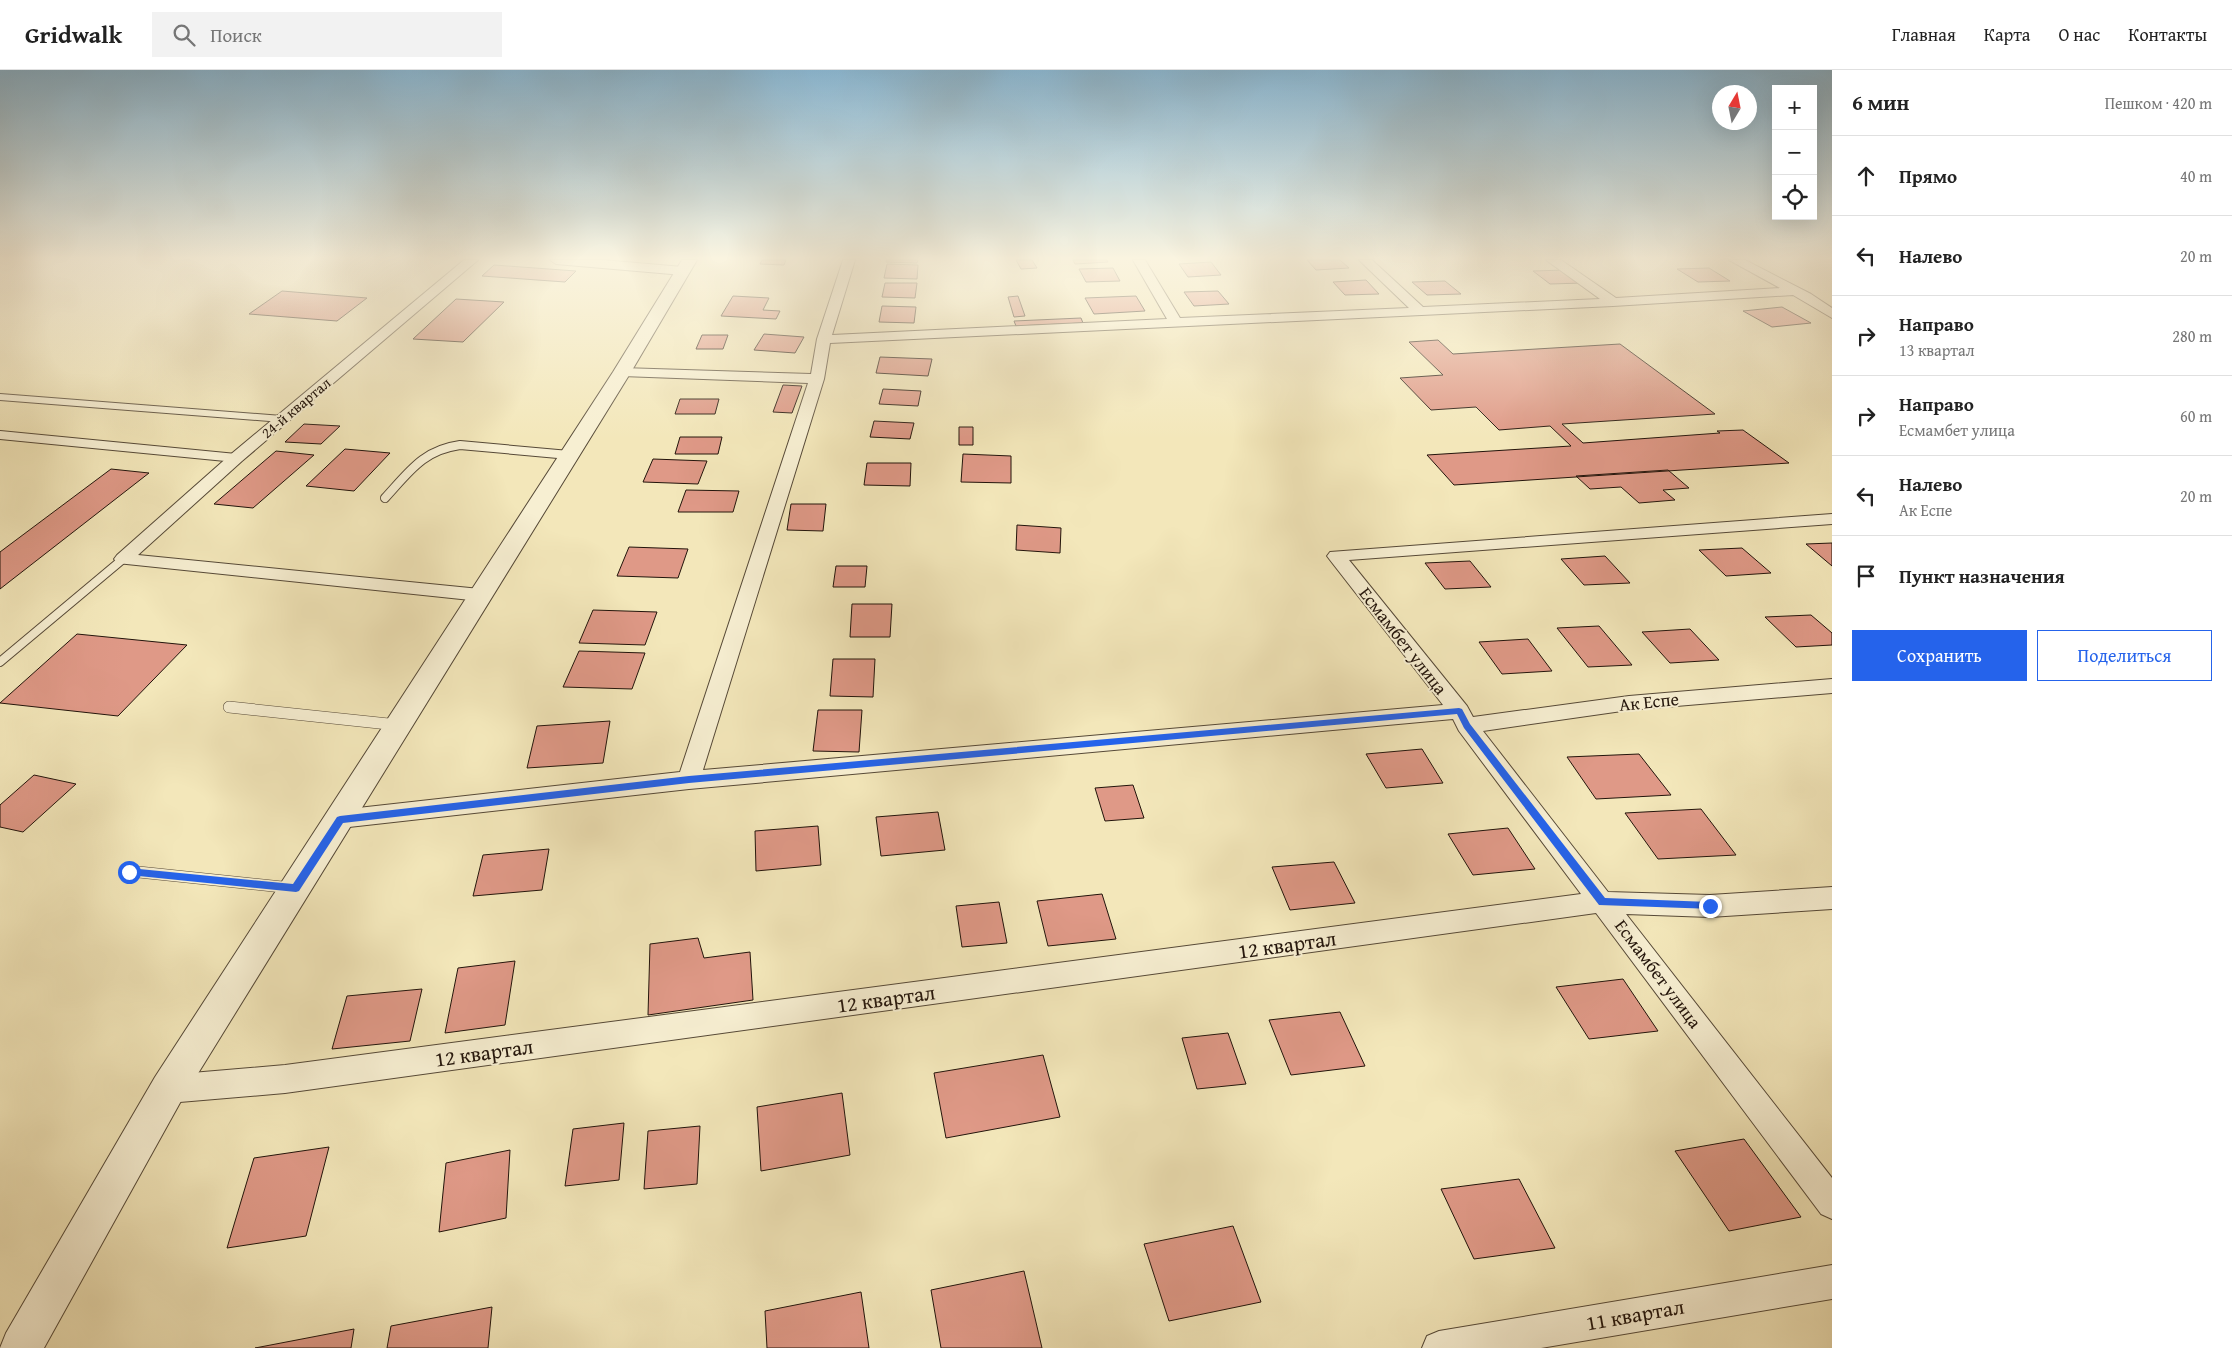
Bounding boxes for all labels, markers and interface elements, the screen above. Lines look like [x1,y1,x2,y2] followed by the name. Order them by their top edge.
[152,12,502,57] search box
[25,17,122,52] text: Gridwalk
[170,21,198,49] icon: search
[210,21,262,49] text: Поиск
[1892,21,1956,48] text: Главная
[1984,21,2030,48] text: Карта
[2058,21,2100,48] text: О нас
[2128,21,2207,48] text: Контакты
[1712,85,1757,130] north arrow
[1772,85,1817,220] map controls
[1772,85,1817,130] button: +
[1852,87,1909,118] text: 6 мин
[2105,91,2212,115] text: Пешком · 420 m
[1772,130,1817,175] button: −
[1852,162,1880,190] icon: ahead
[1899,162,1957,190] text: Прямо
[2180,164,2212,188] text: 40 m
[1772,175,1817,220] button: locate
[1852,242,1880,270] icon: left
[1899,242,1962,270] text: Налево
[2180,244,2212,268] text: 20 m
[1899,310,1974,338] text: Направо
[1852,322,1880,350] icon: right
[2172,324,2212,348] text: 280 m
[1899,338,1975,362] text: 13 квартал
[256,372,335,443] street label: 24-й квартал
[1899,390,1974,418] text: Направо
[1852,402,1880,430] icon: right
[2180,404,2212,428] text: 60 m
[1899,418,2015,442] text: Есмамбет улица
[1899,470,1962,498] text: Налево
[1852,482,1880,510] icon: left
[2180,484,2212,508] text: 20 m
[1899,498,1952,522] text: Ак Еспе
[1852,562,1880,590] icon: arrive
[1899,562,2065,590] text: Пункт назначения
[1353,581,1454,701] street label: Есмамбет улица
[1852,630,2027,681] button: Сохранить
[2037,630,2212,681] button: Поделиться
[1618,685,1680,718] street label: Ак Еспе
[118,861,141,884] route start
[1699,895,1722,918] route end
[1608,914,1709,1034] street label: Есмамбет улица
[1236,922,1339,967] street label: 12 квартал
[835,976,938,1021] street label: 12 квартал
[433,1030,536,1075] street label: 12 квартал
[1583,1291,1687,1338] street label: 11 квартал

